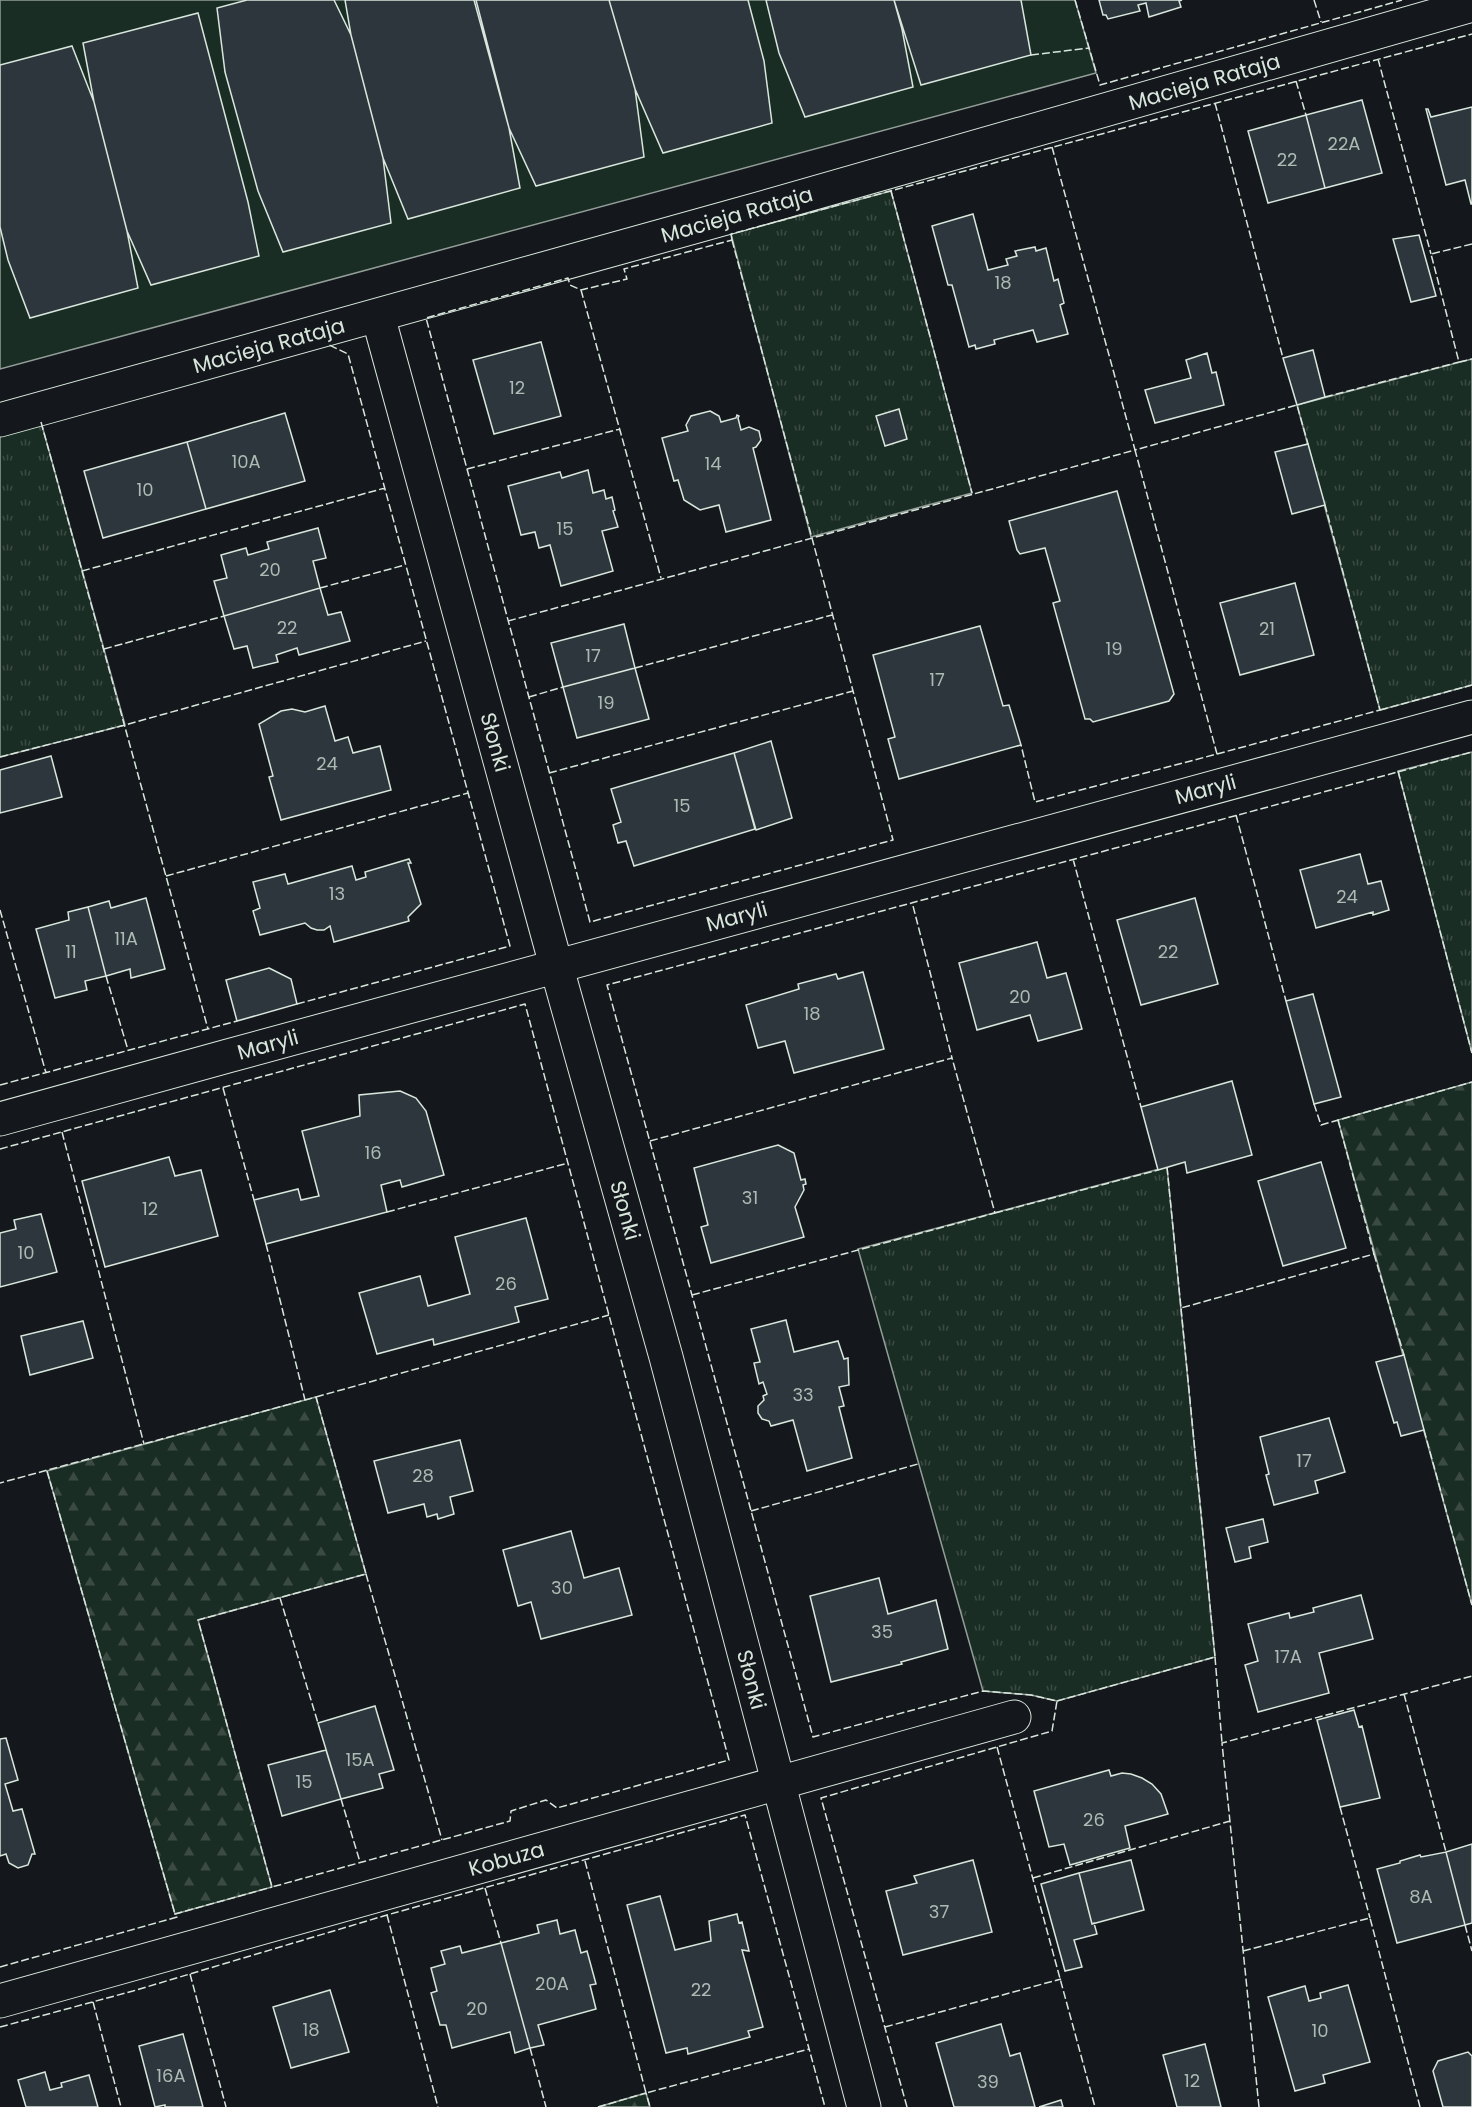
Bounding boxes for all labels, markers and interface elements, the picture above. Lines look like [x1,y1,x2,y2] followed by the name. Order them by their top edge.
[1125,46,1284,117] street label: Macieja Rataja
[1328,131,1360,156] house number: 22A
[1277,147,1297,172] house number: 22
[658,179,816,250] street label: Macieja Rataja
[994,270,1012,295] house number: 18
[190,310,348,380] street label: Macieja Rataja
[509,375,525,400] house number: 12
[231,449,261,474] house number: 10A
[704,451,722,476] house number: 14
[136,477,154,502] house number: 10
[556,516,574,541] house number: 15
[259,557,281,582] house number: 20
[277,615,297,640] house number: 22
[1259,616,1275,641] house number: 21
[1105,636,1123,661] house number: 19
[585,643,601,668] house number: 17
[929,667,945,692] house number: 17
[597,690,615,715] house number: 19
[473,709,517,775] street label: Słonki
[316,751,338,776] house number: 24
[1172,767,1239,811] street label: Maryli
[673,793,691,818] house number: 15
[329,881,345,906] house number: 13
[1336,884,1358,909] house number: 24
[703,894,771,939] street label: Maryli
[114,926,138,951] house number: 11A
[65,939,77,964] house number: 11
[1158,939,1178,964] house number: 22
[1009,984,1031,1009] house number: 20
[803,1001,821,1026] house number: 18
[234,1022,302,1067] street label: Maryli
[364,1140,382,1165] house number: 16
[603,1177,648,1243] street label: Słonki
[742,1185,758,1210] house number: 31
[142,1196,158,1221] house number: 12
[17,1240,35,1265] house number: 10
[495,1271,517,1296] house number: 26
[792,1382,814,1407] house number: 33
[1296,1448,1312,1473] house number: 17
[412,1463,434,1488] house number: 28
[551,1575,573,1600] house number: 30
[871,1619,893,1644] house number: 35
[1274,1644,1302,1669] house number: 17A
[730,1647,773,1713] street label: Słonki
[345,1747,375,1772] house number: 15A
[295,1769,313,1794] house number: 15
[1083,1807,1105,1832] house number: 26
[465,1834,548,1883] street label: Kobuza
[1409,1884,1433,1909] house number: 8A
[929,1899,949,1924] house number: 37
[535,1971,569,1996] house number: 20A
[691,1977,711,2002] house number: 22
[466,1996,488,2021] house number: 20
[302,2017,320,2042] house number: 18
[1311,2018,1329,2043] house number: 10
[156,2063,186,2088] house number: 16A
[1184,2068,1200,2093] house number: 12
[977,2069,999,2094] house number: 39

